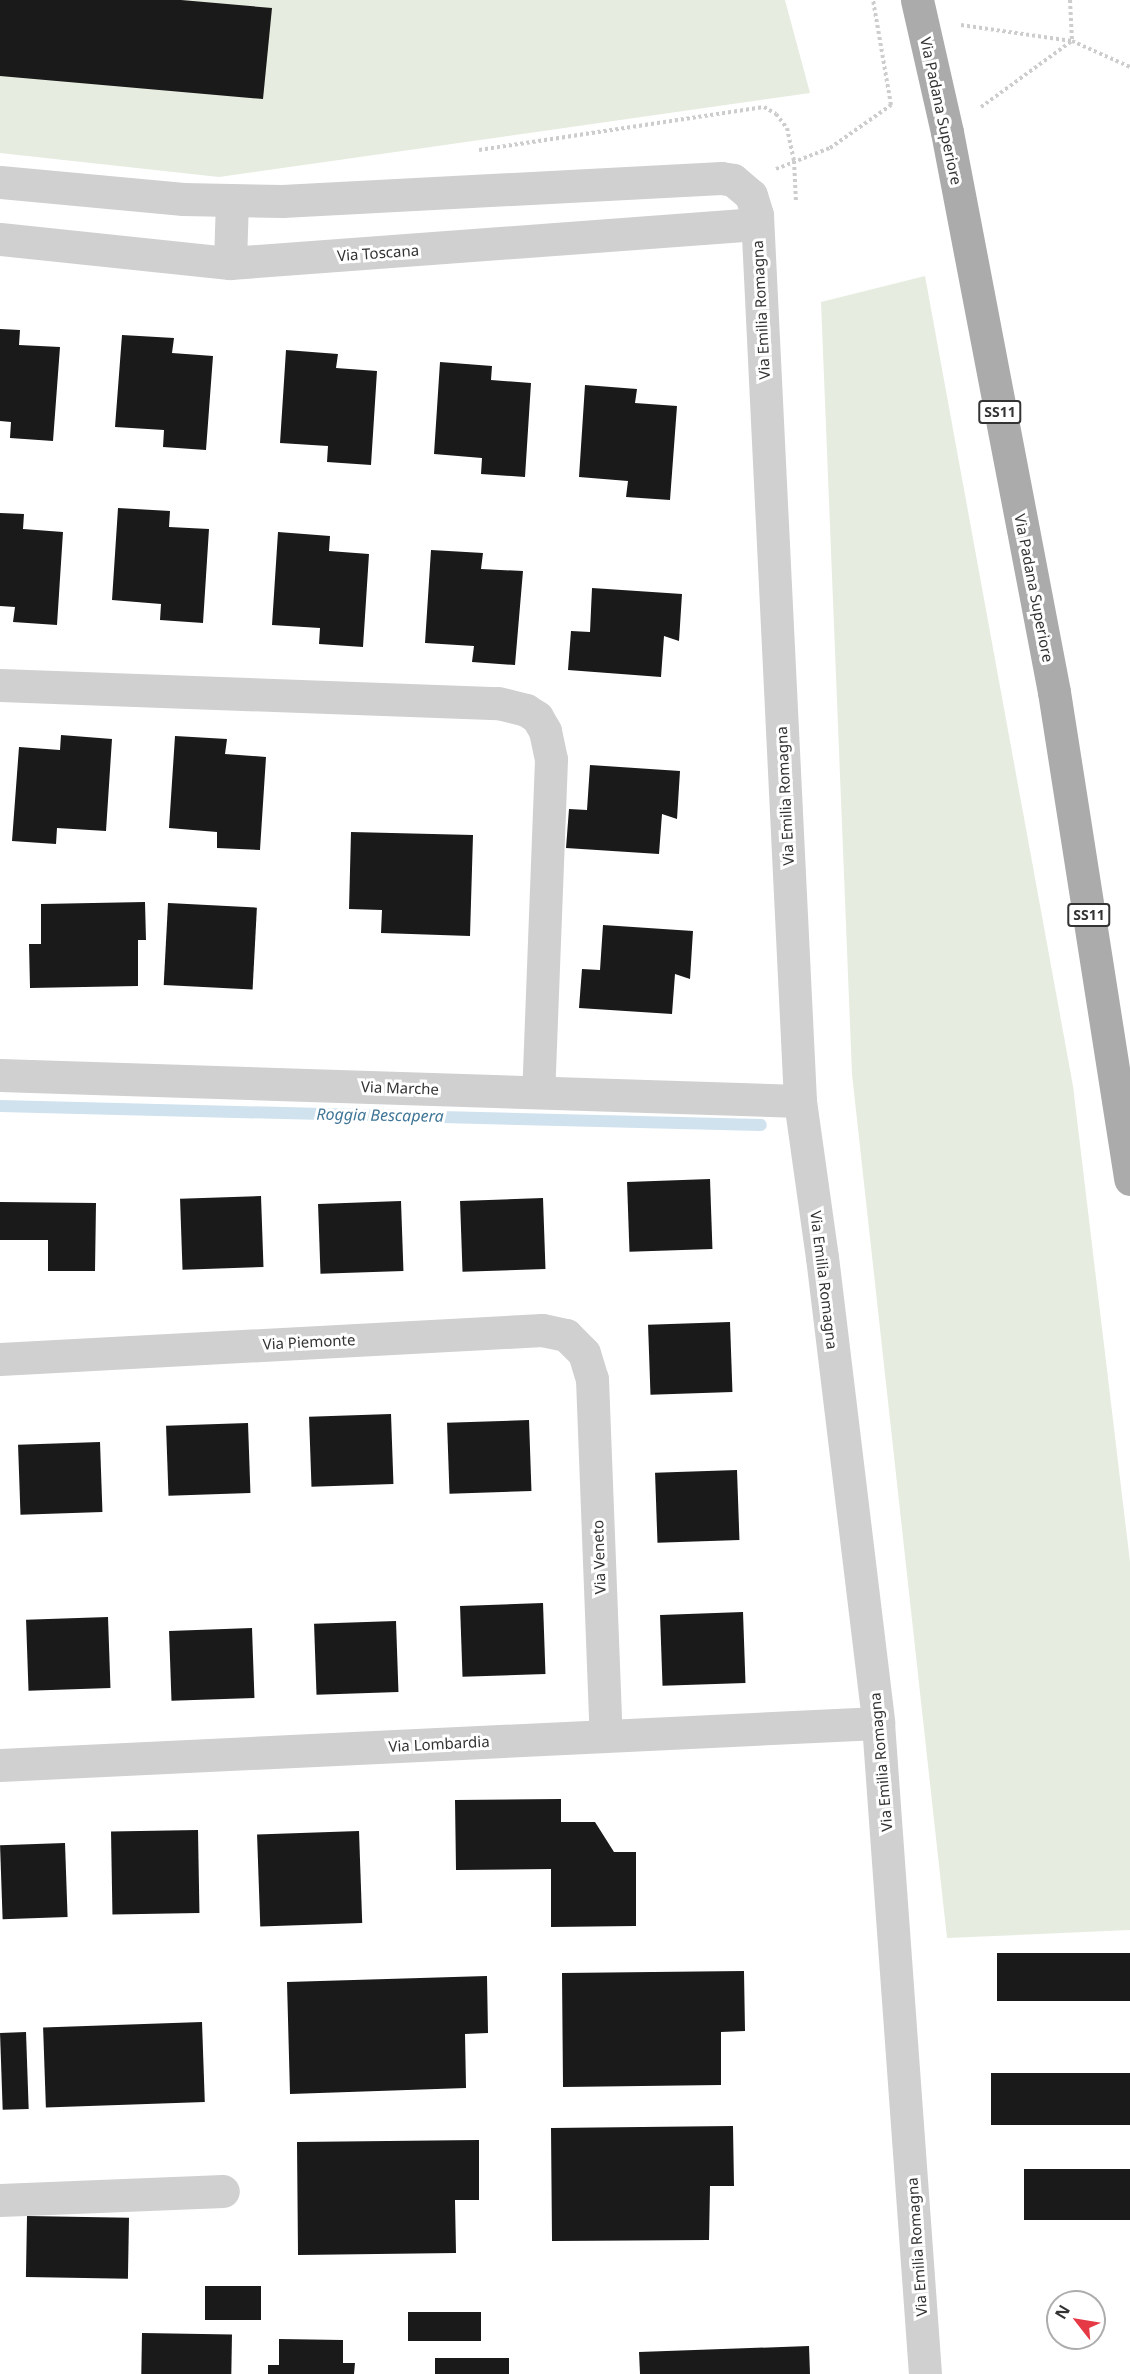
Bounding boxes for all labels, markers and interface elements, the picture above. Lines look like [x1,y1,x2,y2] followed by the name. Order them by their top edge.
[917,35,965,187] street label: Via Padana Superiore
[748,240,774,380] street label: Via Emilia Romagna
[336,241,420,265] street label: Via Toscana
[978,401,1022,423] road number: SS11
[1011,512,1057,664] street label: Via Padana Superiore
[772,726,798,866] street label: Via Emilia Romagna
[1066,904,1112,926] road number: SS11
[361,1078,439,1098] street label: Via Marche
[316,1104,444,1126] water label: Roggia Bescapera
[807,1210,841,1350] street label: Via Emilia Romagna
[262,1331,356,1353] street label: Via Piemonte
[589,1519,609,1595] street label: Via Veneto
[866,1692,896,1832] street label: Via Emilia Romagna
[388,1732,490,1756] street label: Via Lombardia
[903,2177,931,2317] street label: Via Emilia Romagna
[1046,2290,1106,2350] north arrow
[1050,2301,1075,2323] text: N

